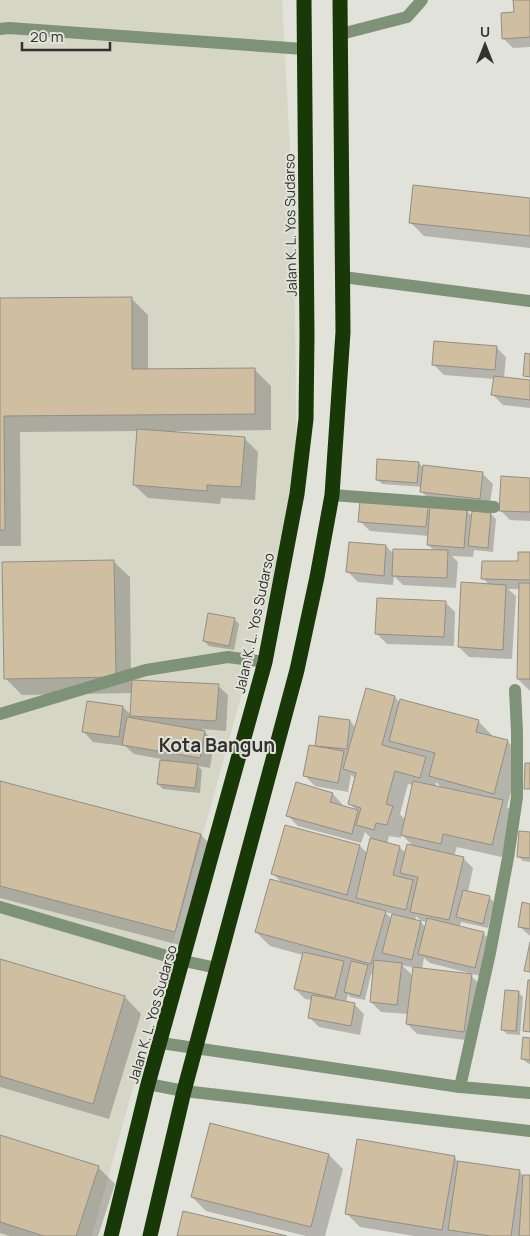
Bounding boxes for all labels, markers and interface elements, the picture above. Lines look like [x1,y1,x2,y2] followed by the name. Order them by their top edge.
[22,20,110,52] scale bar
[460,20,510,70] north arrow
[480,22,490,41] text: U
[30,26,63,47] text: 20 m
[279,153,301,297] street label: Jalan K. L. Yos Sudarso
[230,551,278,695] street label: Jalan K. L. Yos Sudarso
[159,732,275,758] district label: Kota Bangun
[123,943,181,1085] street label: Jalan K. L. Yos Sudarso

